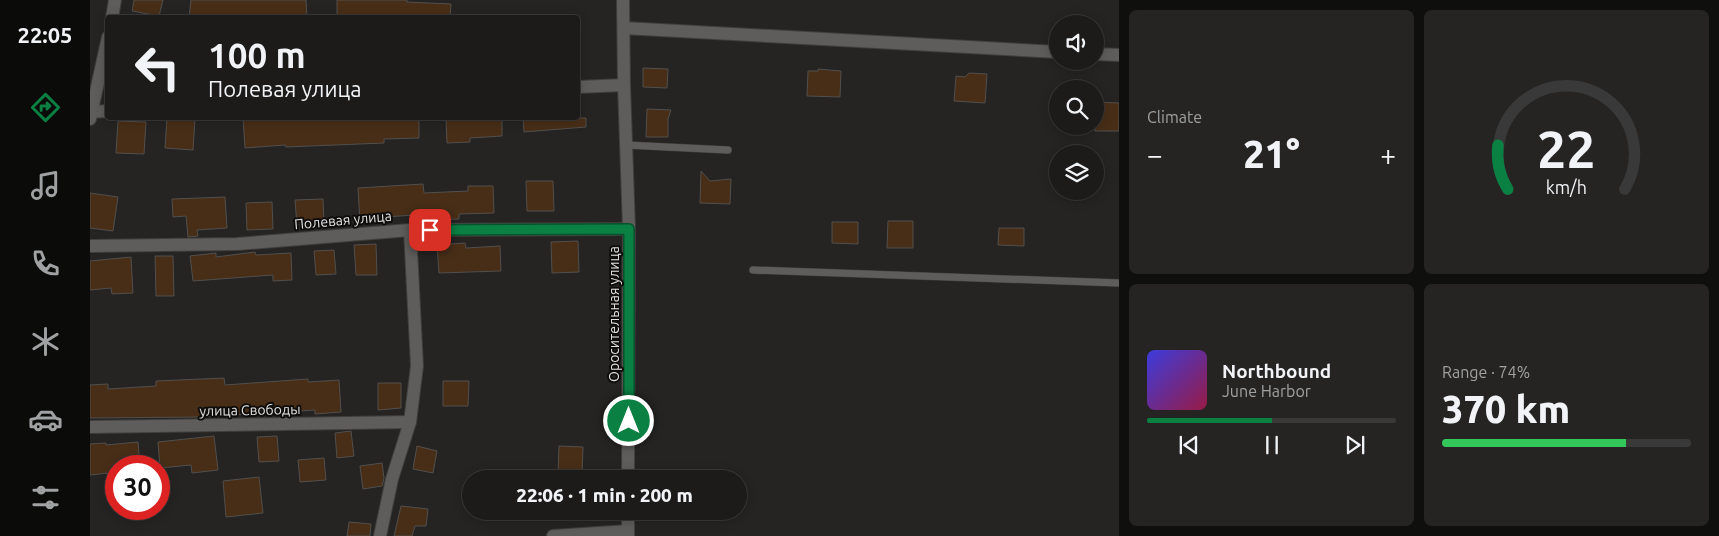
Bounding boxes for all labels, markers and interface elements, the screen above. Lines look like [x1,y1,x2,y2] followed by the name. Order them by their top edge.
[1049,15,1104,200] map controls
[1049,15,1104,70] button: sound
[17,22,73,47] text: 22:05
[125,35,190,100] icon: left
[208,35,306,75] text: 100 m
[208,76,362,101] text: Полевая улица
[1049,80,1104,135] button: search
[28,90,63,125] icon: directions
[1147,108,1202,126] text: Climate
[1537,120,1596,178] text: 22
[1243,133,1300,175] text: 21°
[1147,139,1163,170] text: −
[1380,139,1396,170] text: +
[1049,145,1104,200] button: layers
[28,168,63,203] icon: music
[1546,177,1587,197] text: km/h
[294,208,392,232] street label: Полевая улица
[409,209,451,251] pin
[416,216,444,244] icon: arrive
[28,246,63,281] icon: phone
[606,246,622,382] street label: Оросительная улица
[28,324,63,359] icon: climate
[1222,360,1331,382] text: Northbound
[1442,363,1530,381] text: Range · 74%
[1222,382,1311,400] text: June Harbor
[1442,388,1570,430] text: 370 km
[602,394,654,446] position arrow
[199,401,301,419] street label: улица Свободы
[28,402,63,437] icon: car
[1175,431,1203,459] icon: previous
[1258,431,1286,459] icon: pause
[1341,431,1369,459] icon: next
[105,455,170,520] speed limit sign: 30
[28,480,63,515] icon: filters
[516,484,693,506] text: 22:06 · 1 min · 200 m

